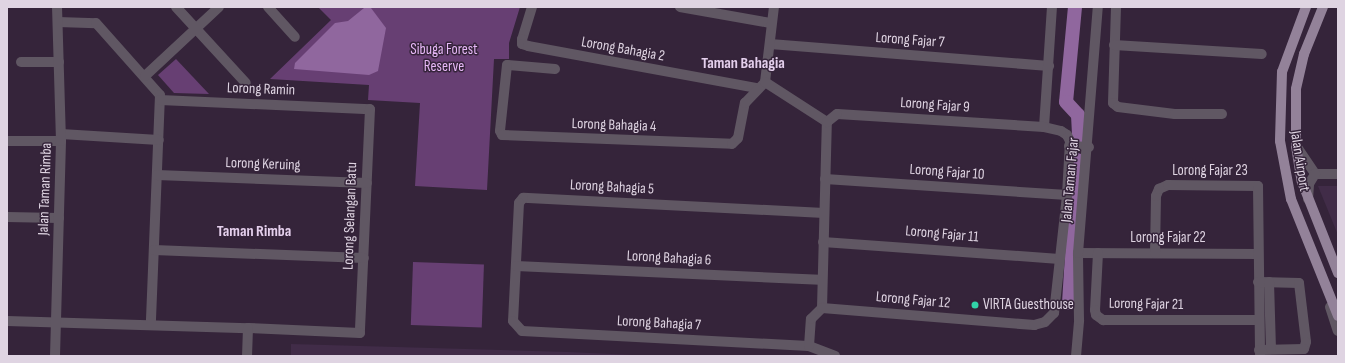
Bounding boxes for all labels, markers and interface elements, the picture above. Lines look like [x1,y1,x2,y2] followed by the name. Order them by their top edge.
[875,29,945,51] street label: Lorong Fajar 7
[580,33,666,65] street label: Lorong Bahagia 2
[410,40,478,75] park label: Sibuga Forest Reserve
[701,54,785,74] district label: Taman Bahagia
[227,79,295,99] street label: Lorong Ramin
[900,94,970,116] street label: Lorong Fajar 9
[571,115,657,135] street label: Lorong Bahagia 4
[1286,129,1314,193] street label: Jalan Airport
[1057,137,1083,223] street label: Jalan Taman Fajar
[34,142,56,236] street label: Jalan Taman Rimba
[225,154,301,174] street label: Lorong Keruing
[909,160,985,184] street label: Lorong Fajar 10
[339,162,361,270] street label: Lorong Selangan Batu
[1172,162,1248,180] street label: Lorong Fajar 23
[569,176,655,198] street label: Lorong Bahagia 5
[217,222,291,242] district label: Taman Rimba
[905,222,979,246] street label: Lorong Fajar 11
[1130,229,1206,247] street label: Lorong Fajar 22
[626,247,712,269] street label: Lorong Bahagia 6
[875,288,951,312] street label: Lorong Fajar 12
[1109,294,1183,314] street label: Lorong Fajar 21
[983,296,1074,314] place label: VIRTA Guesthouse
[970,300,980,310] marker: VIRTA Guesthouse
[616,312,702,334] street label: Lorong Bahagia 7

